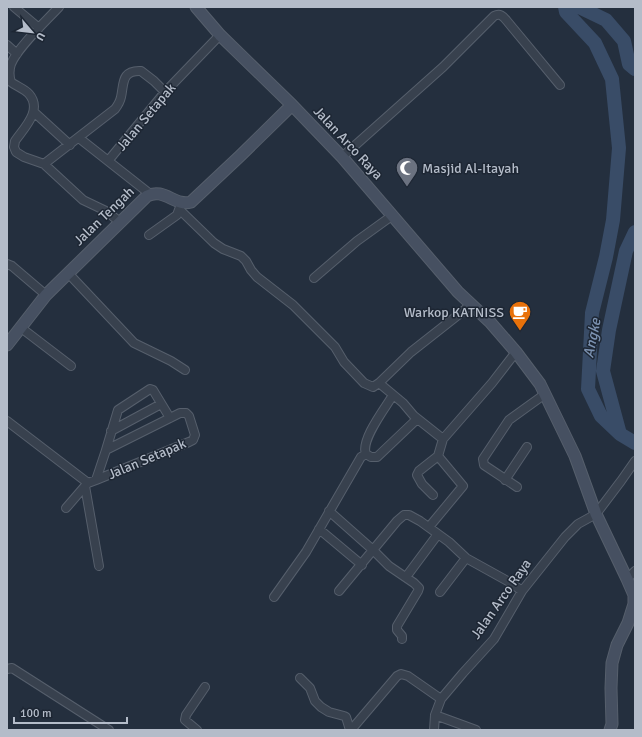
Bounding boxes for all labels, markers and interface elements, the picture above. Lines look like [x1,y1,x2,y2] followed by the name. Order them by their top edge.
[12,12,52,52] north arrow
[33,30,48,43] text: U
[113,80,179,154] street label: Jalan Setapak
[310,103,386,183] street label: Jalan Arco Raya
[394,155,420,188] mosque icon: Masjid Al-Itayah
[422,160,519,177] place label: Masjid Al-Itayah
[70,183,138,249] street label: Jalan Tengah
[507,299,533,332] cafe icon: Warkop KATNISS
[404,304,504,321] place label: Warkop KATNISS
[579,315,605,359] water label: Angke
[105,435,189,483] street label: Jalan Setapak
[467,556,535,642] street label: Jalan Arco Raya
[14,699,127,725] scale bar
[20,706,52,721] text: 100 m

